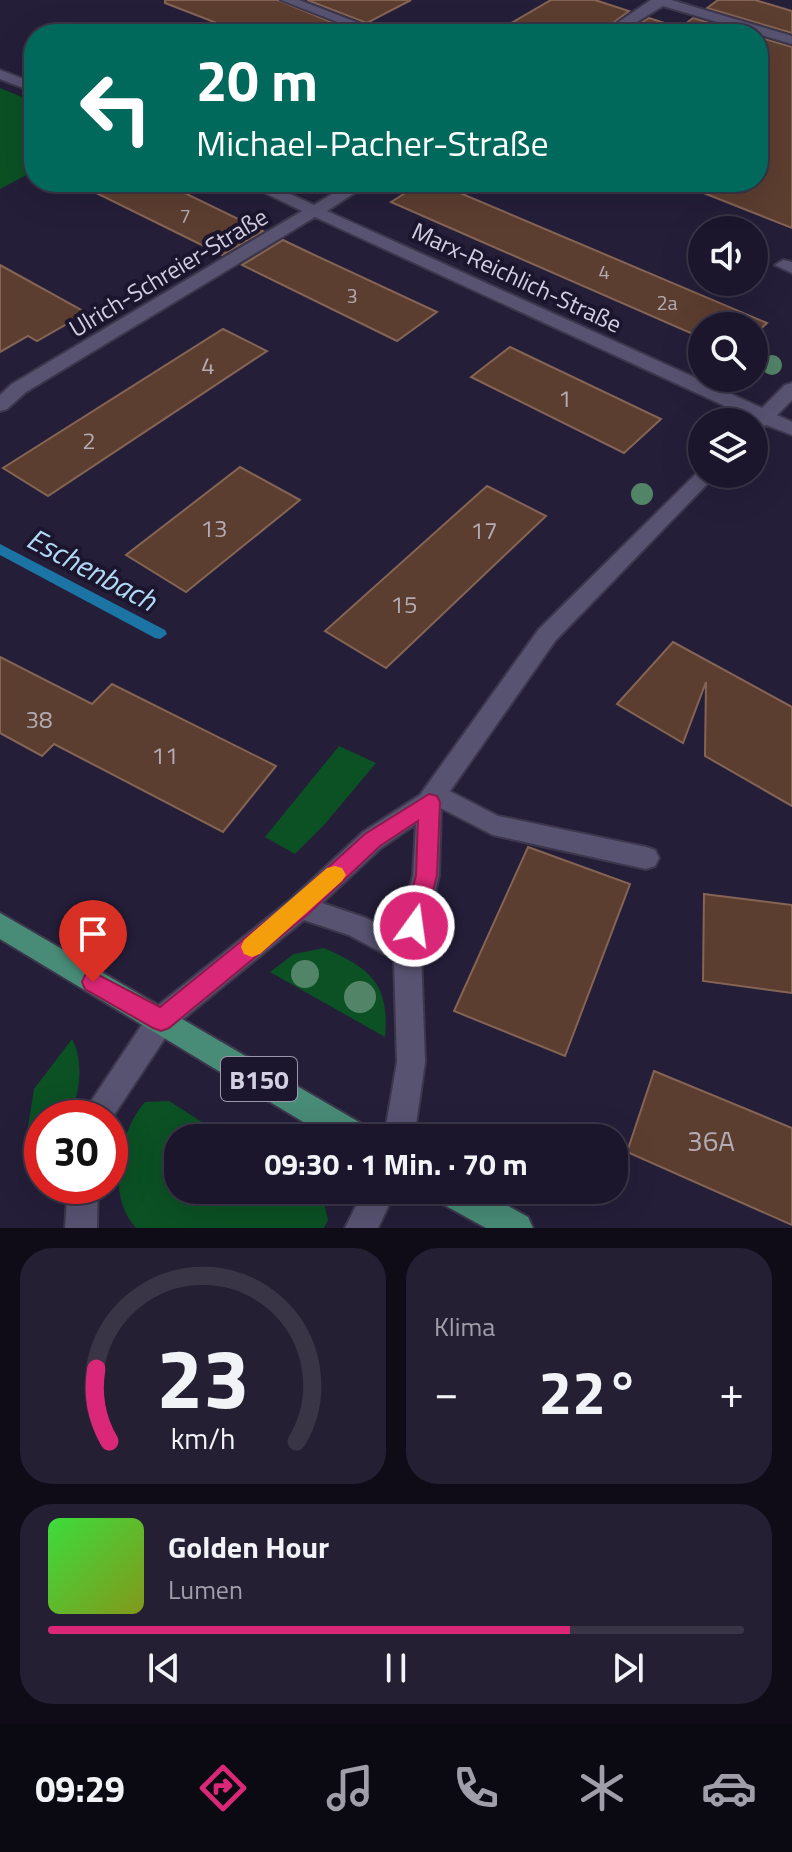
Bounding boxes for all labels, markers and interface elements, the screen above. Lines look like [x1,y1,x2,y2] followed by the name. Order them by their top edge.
[196,38,318,123] text: 20 m
[64,56,168,160] icon: left
[196,115,549,170] text: Michael-Pacher-Straße
[62,198,274,346] street label: Ulrich-Schreier-Straße
[179,200,191,231] house number: 7
[406,213,628,341] street label: Marx-Reichlich-Straße
[688,216,768,488] map controls
[688,216,768,296] button: sound
[598,256,610,287] house number: 4
[346,280,358,311] house number: 3
[656,287,678,318] house number: 2a
[688,312,768,392] button: search
[201,347,215,383] house number: 4
[558,380,572,416] house number: 1
[688,408,768,488] button: layers
[82,422,96,458] house number: 2
[201,510,227,546] house number: 13
[471,512,497,548] house number: 17
[19,516,166,623] water label: Eschenbach
[391,586,417,622] house number: 15
[26,701,52,737] house number: 38
[152,737,178,773] house number: 11
[372,884,456,968] position arrow
[59,900,127,982] pin
[71,912,115,956] icon: arrive
[221,1057,297,1101] road number: B150
[24,1100,128,1204] speed limit sign: 30
[687,1119,735,1162] house number: 36A
[264,1141,528,1187] text: 09:30 · 1 Min. · 70 m
[434,1307,495,1346] text: Klima
[156,1314,250,1440] text: 23
[539,1346,639,1437] text: 22°
[434,1358,459,1425] text: −
[719,1358,744,1425] text: +
[171,1417,235,1460] text: km/h
[168,1524,329,1570] text: Golden Hour
[168,1570,243,1609] text: Lumen
[142,1646,186,1690] icon: previous
[374,1646,418,1690] icon: pause
[606,1646,650,1690] icon: next
[195,1760,251,1816] icon: directions
[322,1760,378,1816] icon: music
[448,1760,504,1816] icon: phone
[574,1760,630,1816] icon: climate
[701,1760,757,1816] icon: car
[35,1761,125,1816] text: 09:29

